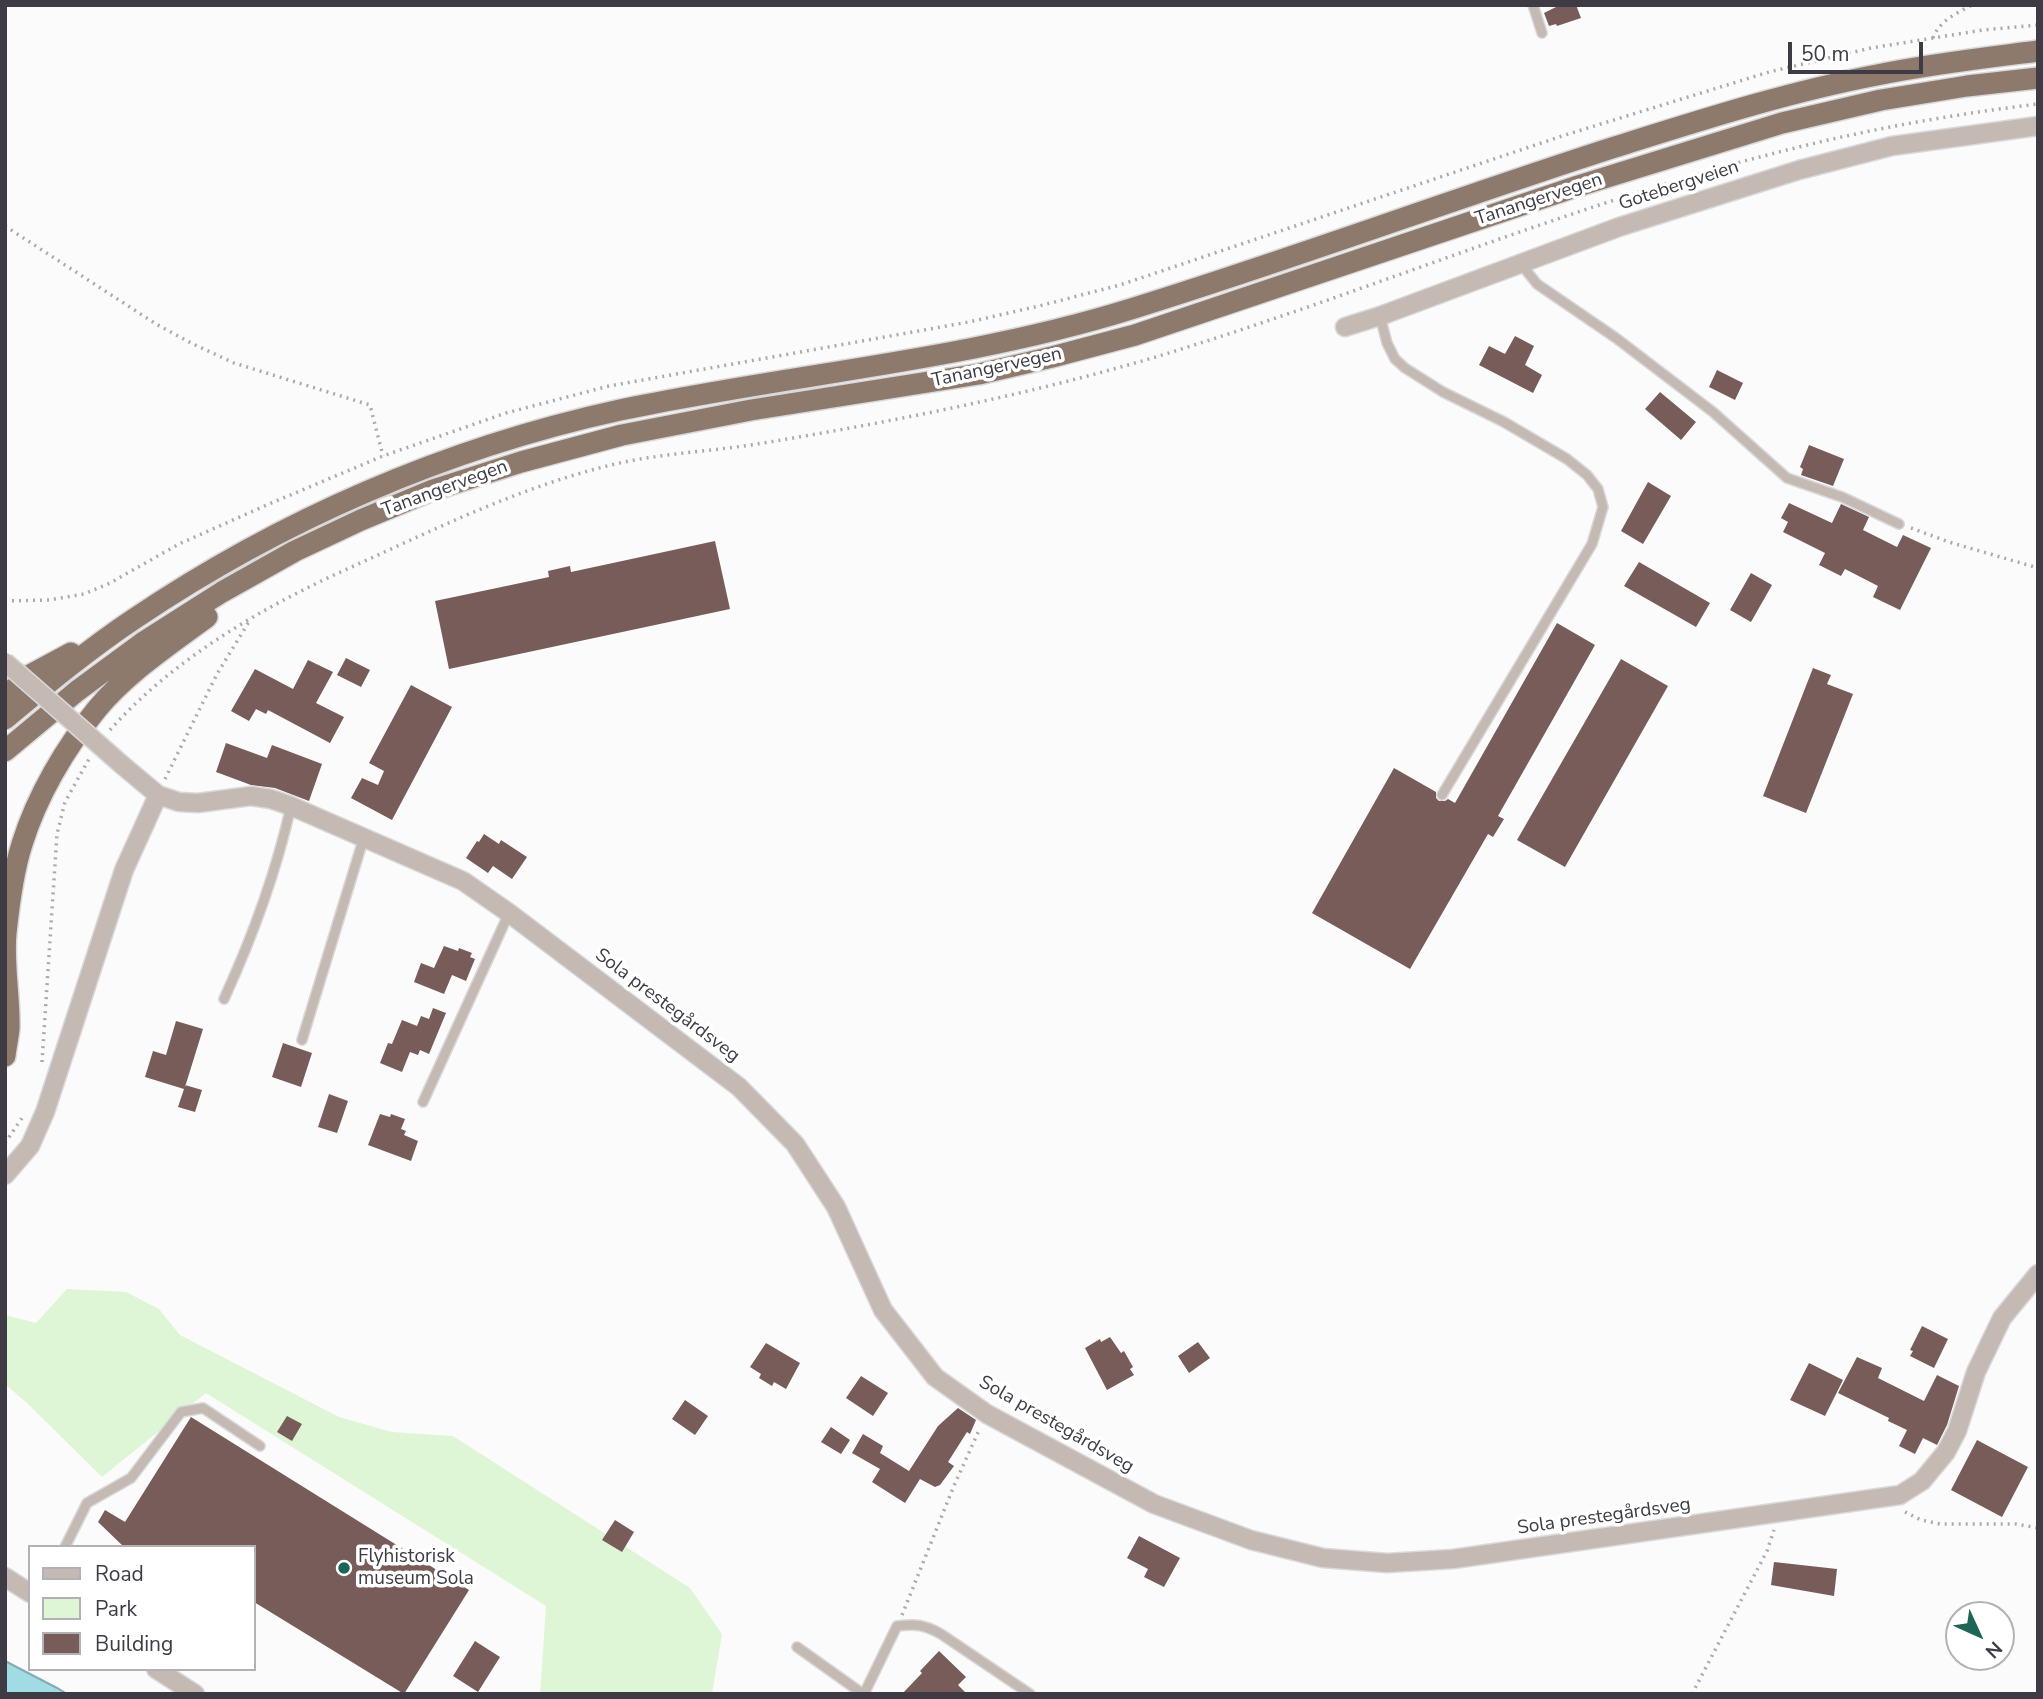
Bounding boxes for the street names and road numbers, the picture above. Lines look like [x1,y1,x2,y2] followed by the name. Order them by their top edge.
[1616,156,1742,216] street label: Gotebergveien
[1473,169,1605,231] street label: Tanangervegen
[930,343,1064,393] street label: Tanangervegen
[379,456,511,522] street label: Tanangervegen
[590,944,744,1068] street label: Sola prestegårdsveg
[974,1371,1138,1479] street label: Sola prestegårdsveg
[1516,1494,1692,1540] street label: Sola prestegårdsveg

